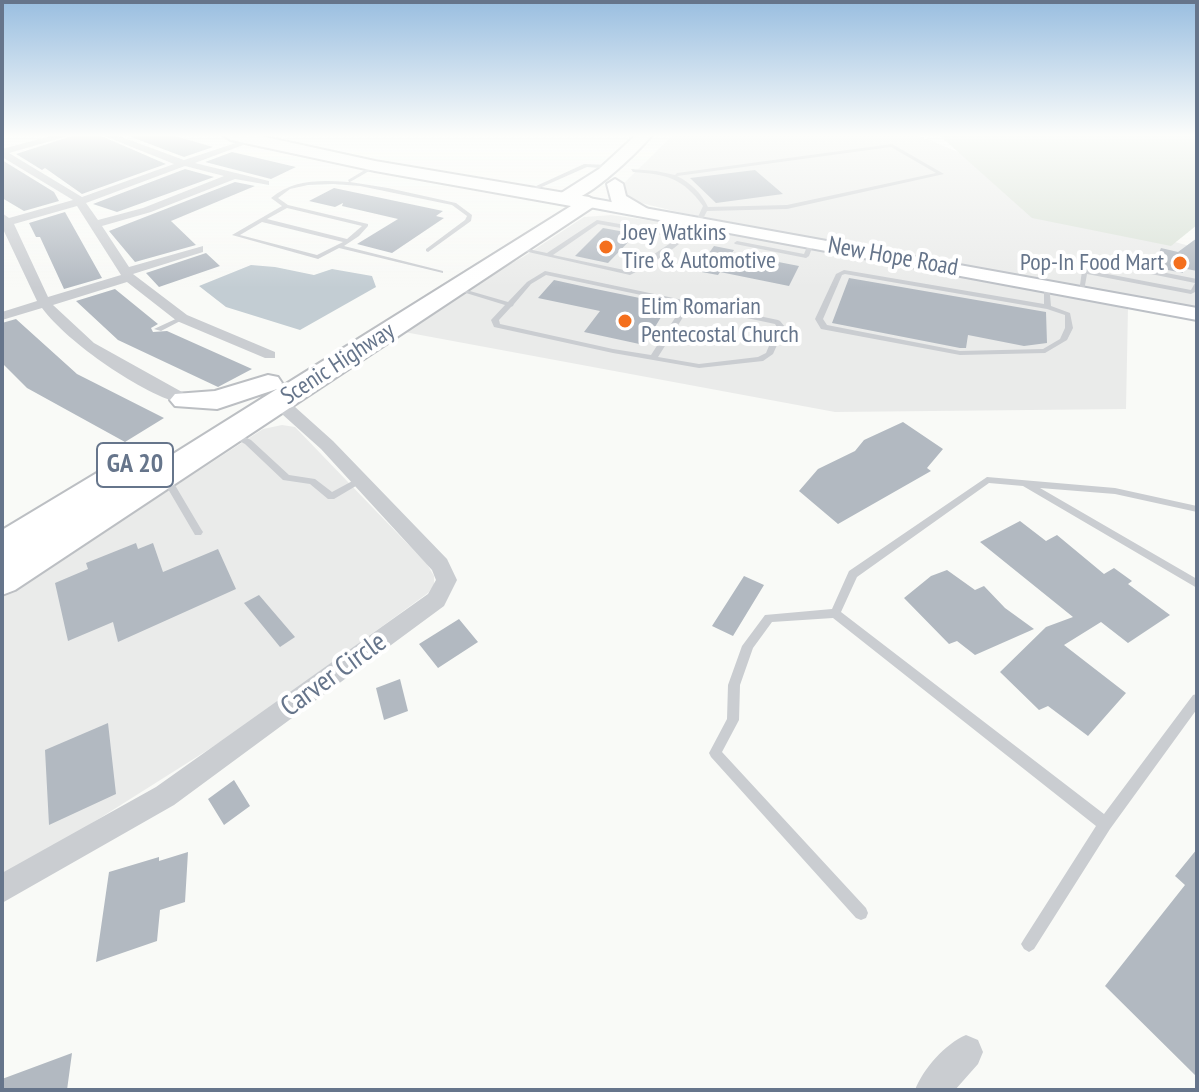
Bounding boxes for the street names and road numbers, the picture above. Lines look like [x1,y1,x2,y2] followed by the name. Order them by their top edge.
[826,231,960,283] street label: New Hope Road
[276,317,400,411] street label: Scenic Highway
[97,443,173,487] road number: GA 20
[275,626,393,724] street label: Carver Circle

